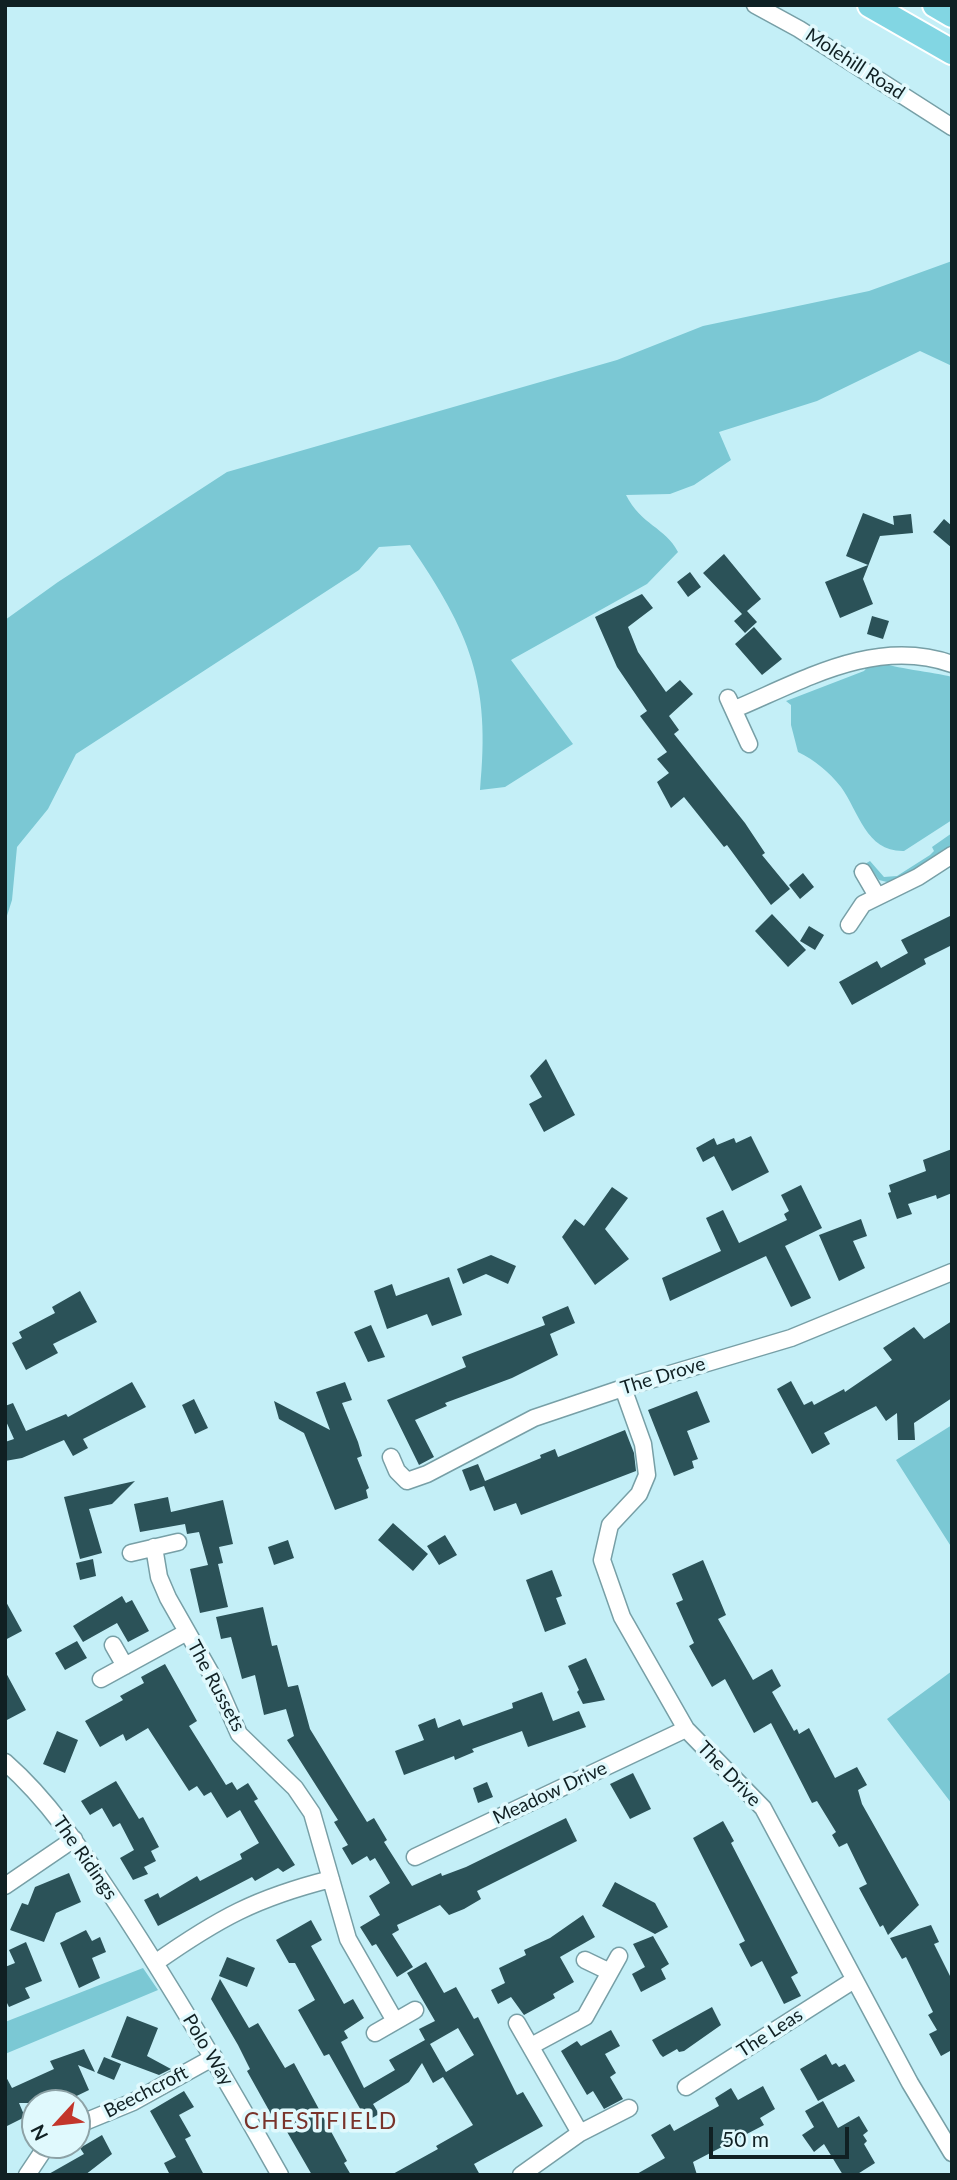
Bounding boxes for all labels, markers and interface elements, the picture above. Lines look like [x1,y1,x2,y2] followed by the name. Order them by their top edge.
[801,23,909,105] street label: Molehill Road
[618,1352,708,1400] street label: The Drove
[182,1636,250,1736] street label: The Russets
[692,1737,766,1811] street label: The Drive
[489,1757,611,1829] street label: Meadow Drive
[48,1812,122,1904] street label: The Ridings
[733,2003,807,2063] street label: The Leas
[178,2010,238,2090] street label: Polo Way
[100,2061,192,2123] street label: Beechcroft
[21,2089,91,2159] north arrow
[245,2108,397,2136] district label: CHESTFIELD
[712,2114,852,2158] scale bar
[25,2121,52,2145] text: N
[722,2126,769,2151] text: 50 m

